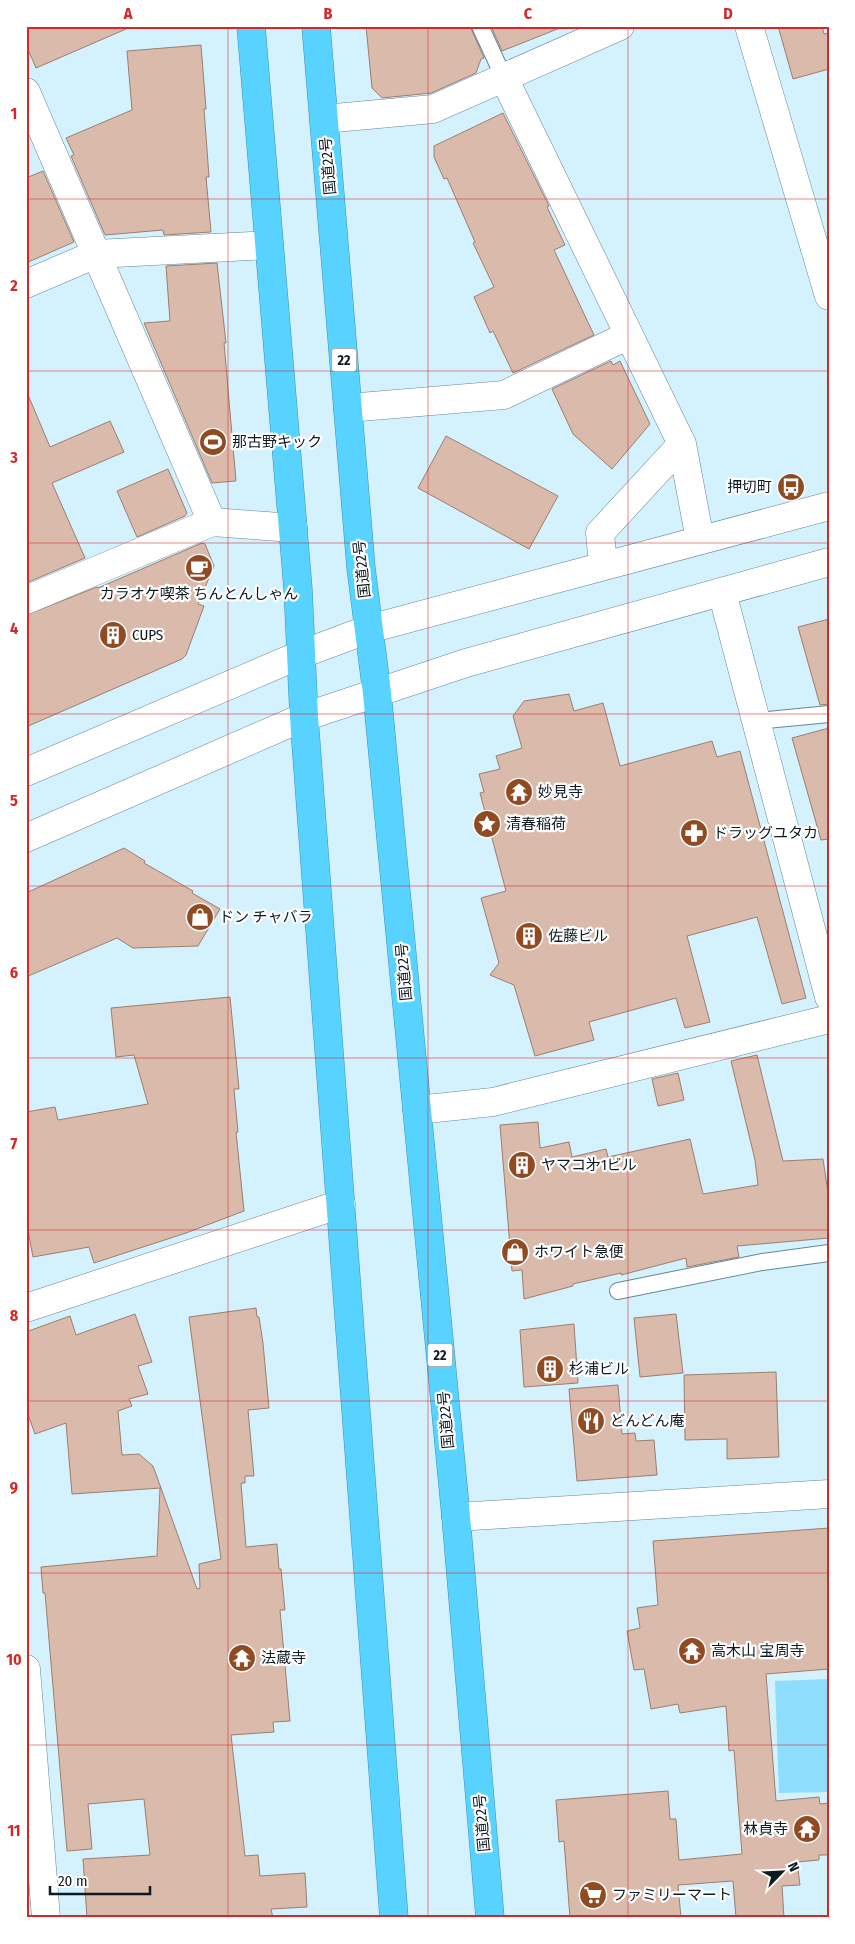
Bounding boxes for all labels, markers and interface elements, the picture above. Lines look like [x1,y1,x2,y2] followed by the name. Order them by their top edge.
[123,4,133,23] text: A
[324,4,333,23] text: B
[524,4,533,23] text: C
[723,4,733,23] text: D
[11,104,17,123] text: 1
[316,136,340,196] street label: 国道22号
[9,276,18,295] text: 2
[332,348,356,372] road number: 22
[198,427,228,457] sports icon: 那古野キック
[232,433,322,451] place label: 那古野キック
[9,448,18,467] text: 3
[776,472,806,502] bus stop icon: 押切町
[727,478,772,496] place label: 押切町
[350,539,374,599] street label: 国道22号
[184,553,214,583] cafe icon: カラオケ喫茶 ちんとんしゃん
[100,585,298,603] place label: カラオケ喫茶 ちんとんしゃん
[10,619,18,638] text: 4
[98,620,128,650] building icon: CUPS
[132,626,163,644] place label: CUPS
[504,777,534,807] temple icon: 妙見寺
[538,783,583,801] place label: 妙見寺
[10,791,18,810] text: 5
[472,809,502,839] place icon: 清春稲荷
[506,815,566,833] place label: 清春稲荷
[679,818,709,848] pharmacy icon: ドラッグユタカ
[713,824,818,842] place label: ドラッグユタカ
[185,902,215,932] shop icon: ドン チャバラ
[219,908,312,926] place label: ドン チャバラ
[514,921,544,951] building icon: 佐藤ビル
[548,927,608,945] place label: 佐藤ビル
[392,942,416,1002] street label: 国道22号
[10,963,18,982] text: 6
[11,1134,18,1153] text: 7
[507,1150,537,1180] building icon: ヤマコ㐧1ビル
[541,1156,637,1174] place label: ヤマコ㐧1ビル
[500,1237,530,1267] shop icon: ホワイト急便
[534,1243,624,1261] place label: ホワイト急便
[10,1306,19,1325] text: 8
[428,1344,452,1366] road number: 22
[535,1354,565,1384] building icon: 杉浦ビル
[569,1360,629,1378] place label: 杉浦ビル
[434,1390,458,1450] street label: 国道22号
[576,1406,606,1436] restaurant icon: どんどん庵
[610,1412,685,1430] place label: どんどん庵
[10,1478,18,1497] text: 9
[677,1636,707,1666] temple icon: 高木山 宝周寺
[711,1642,805,1660] place label: 高木山 宝周寺
[227,1643,257,1673] temple icon: 法蔵寺
[261,1649,306,1667] place label: 法蔵寺
[6,1650,22,1669] text: 10
[470,1793,494,1853] street label: 国道22号
[792,1814,822,1844] temple icon: 林貞寺
[743,1820,788,1838] place label: 林貞寺
[7,1821,21,1840] text: 11
[758,1846,808,1896] north arrow
[784,1860,803,1874] text: N
[50,1864,150,1896] scale bar
[58,1872,88,1890] text: 20 m
[578,1880,608,1910] supermarket icon: ファミリーマート
[612,1886,732,1904] place label: ファミリーマート

